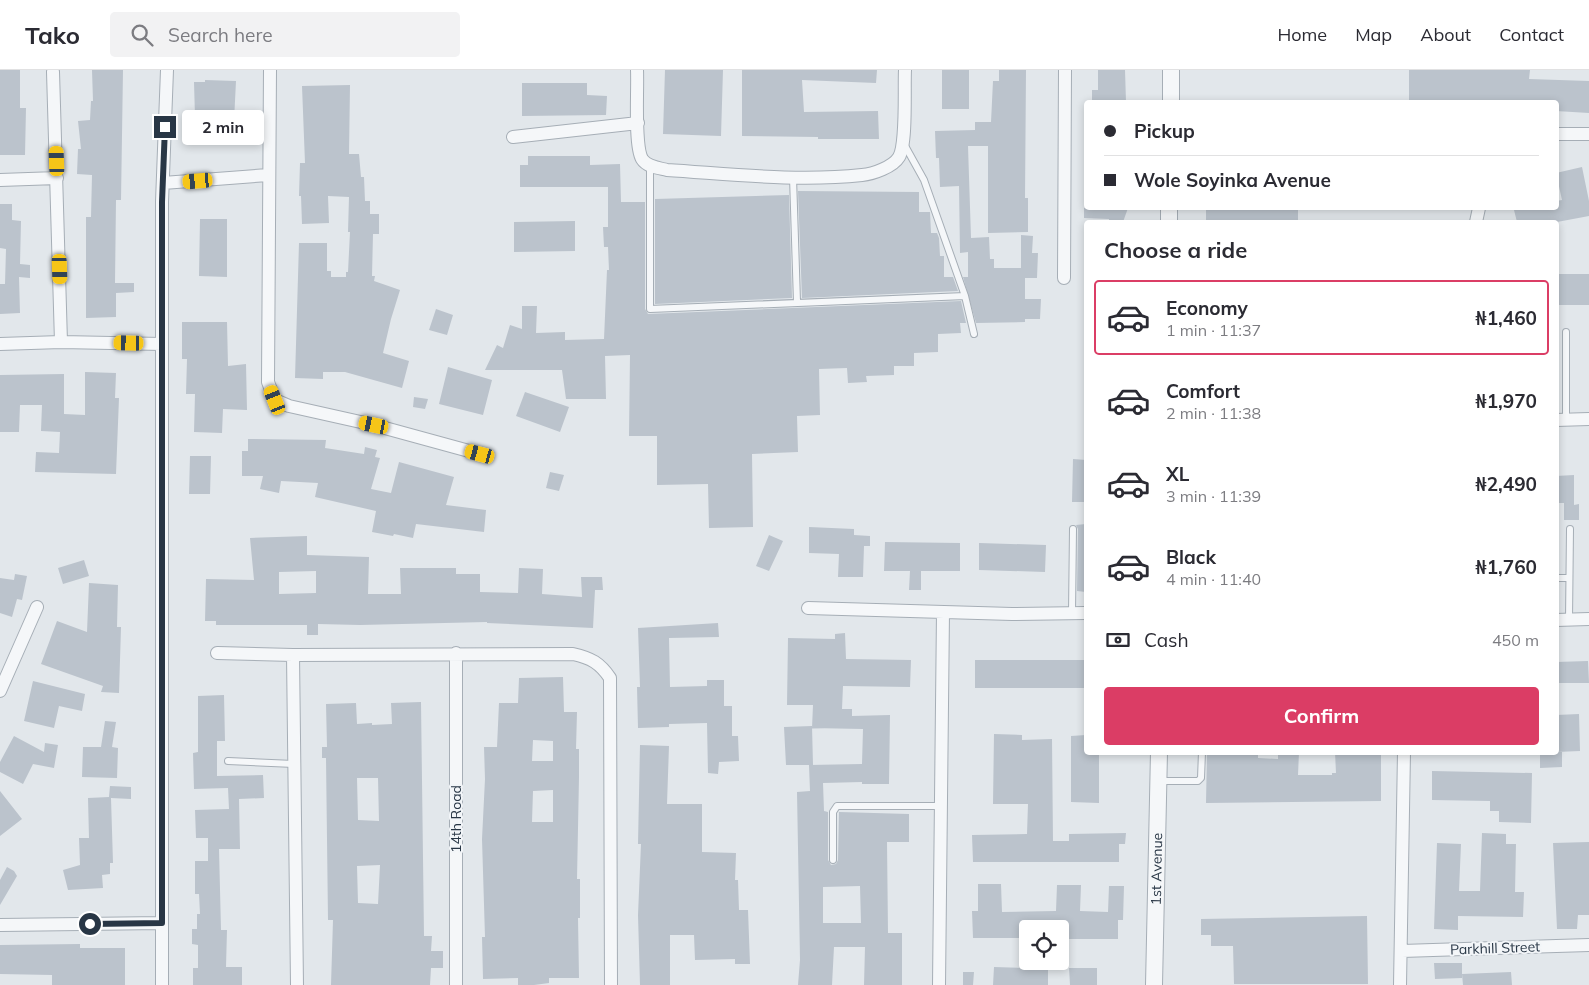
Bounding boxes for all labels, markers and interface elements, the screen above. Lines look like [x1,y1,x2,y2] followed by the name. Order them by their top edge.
[110,12,460,57] search box
[25,20,80,50] text: Tako
[128,21,156,49] icon: search
[168,23,273,47] text: Search here
[1277,23,1327,46] text: Home
[1355,23,1392,46] text: Map
[1420,23,1471,46] text: About
[1499,23,1564,46] text: Contact
[182,110,265,144] callout: 2 min
[154,116,176,138] route end
[202,117,244,137] text: 2 min
[1134,119,1195,143] text: Pickup
[48,146,65,176] car
[1134,168,1331,192] text: Wole Soyinka Avenue
[182,172,213,190] car
[1104,236,1247,264] text: Choose a ride
[51,254,68,284] car
[1106,295,1151,340] icon: car
[1166,296,1248,320] text: Economy
[1475,306,1537,330] text: ₦1,460
[1166,320,1261,340] text: 1 min · 11:37
[113,335,144,351] car
[1106,378,1151,423] icon: car
[1166,379,1240,403] text: Comfort
[262,383,287,417] car
[1475,389,1537,413] text: ₦1,970
[1166,403,1261,423] text: 2 min · 11:38
[357,415,390,435] car
[463,443,496,465] car
[1106,461,1151,506] icon: car
[1166,462,1189,486] text: XL
[1475,472,1537,496] text: ₦2,490
[1166,486,1261,506] text: 3 min · 11:39
[1106,544,1151,589] icon: car
[1166,545,1216,569] text: Black
[1475,555,1537,579] text: ₦1,760
[1166,569,1261,589] text: 4 min · 11:40
[1104,626,1132,654] icon: cash
[1144,628,1189,652] text: Cash
[1492,630,1539,650] text: 450 m
[1104,687,1539,745] button: Confirm
[447,785,465,853] street label: 14th Road
[1147,833,1166,906] street label: 1st Avenue
[79,913,101,935] route start
[1019,920,1069,970] map controls
[1019,920,1069,970] button: locate
[1450,937,1540,959] street label: Parkhill Street

